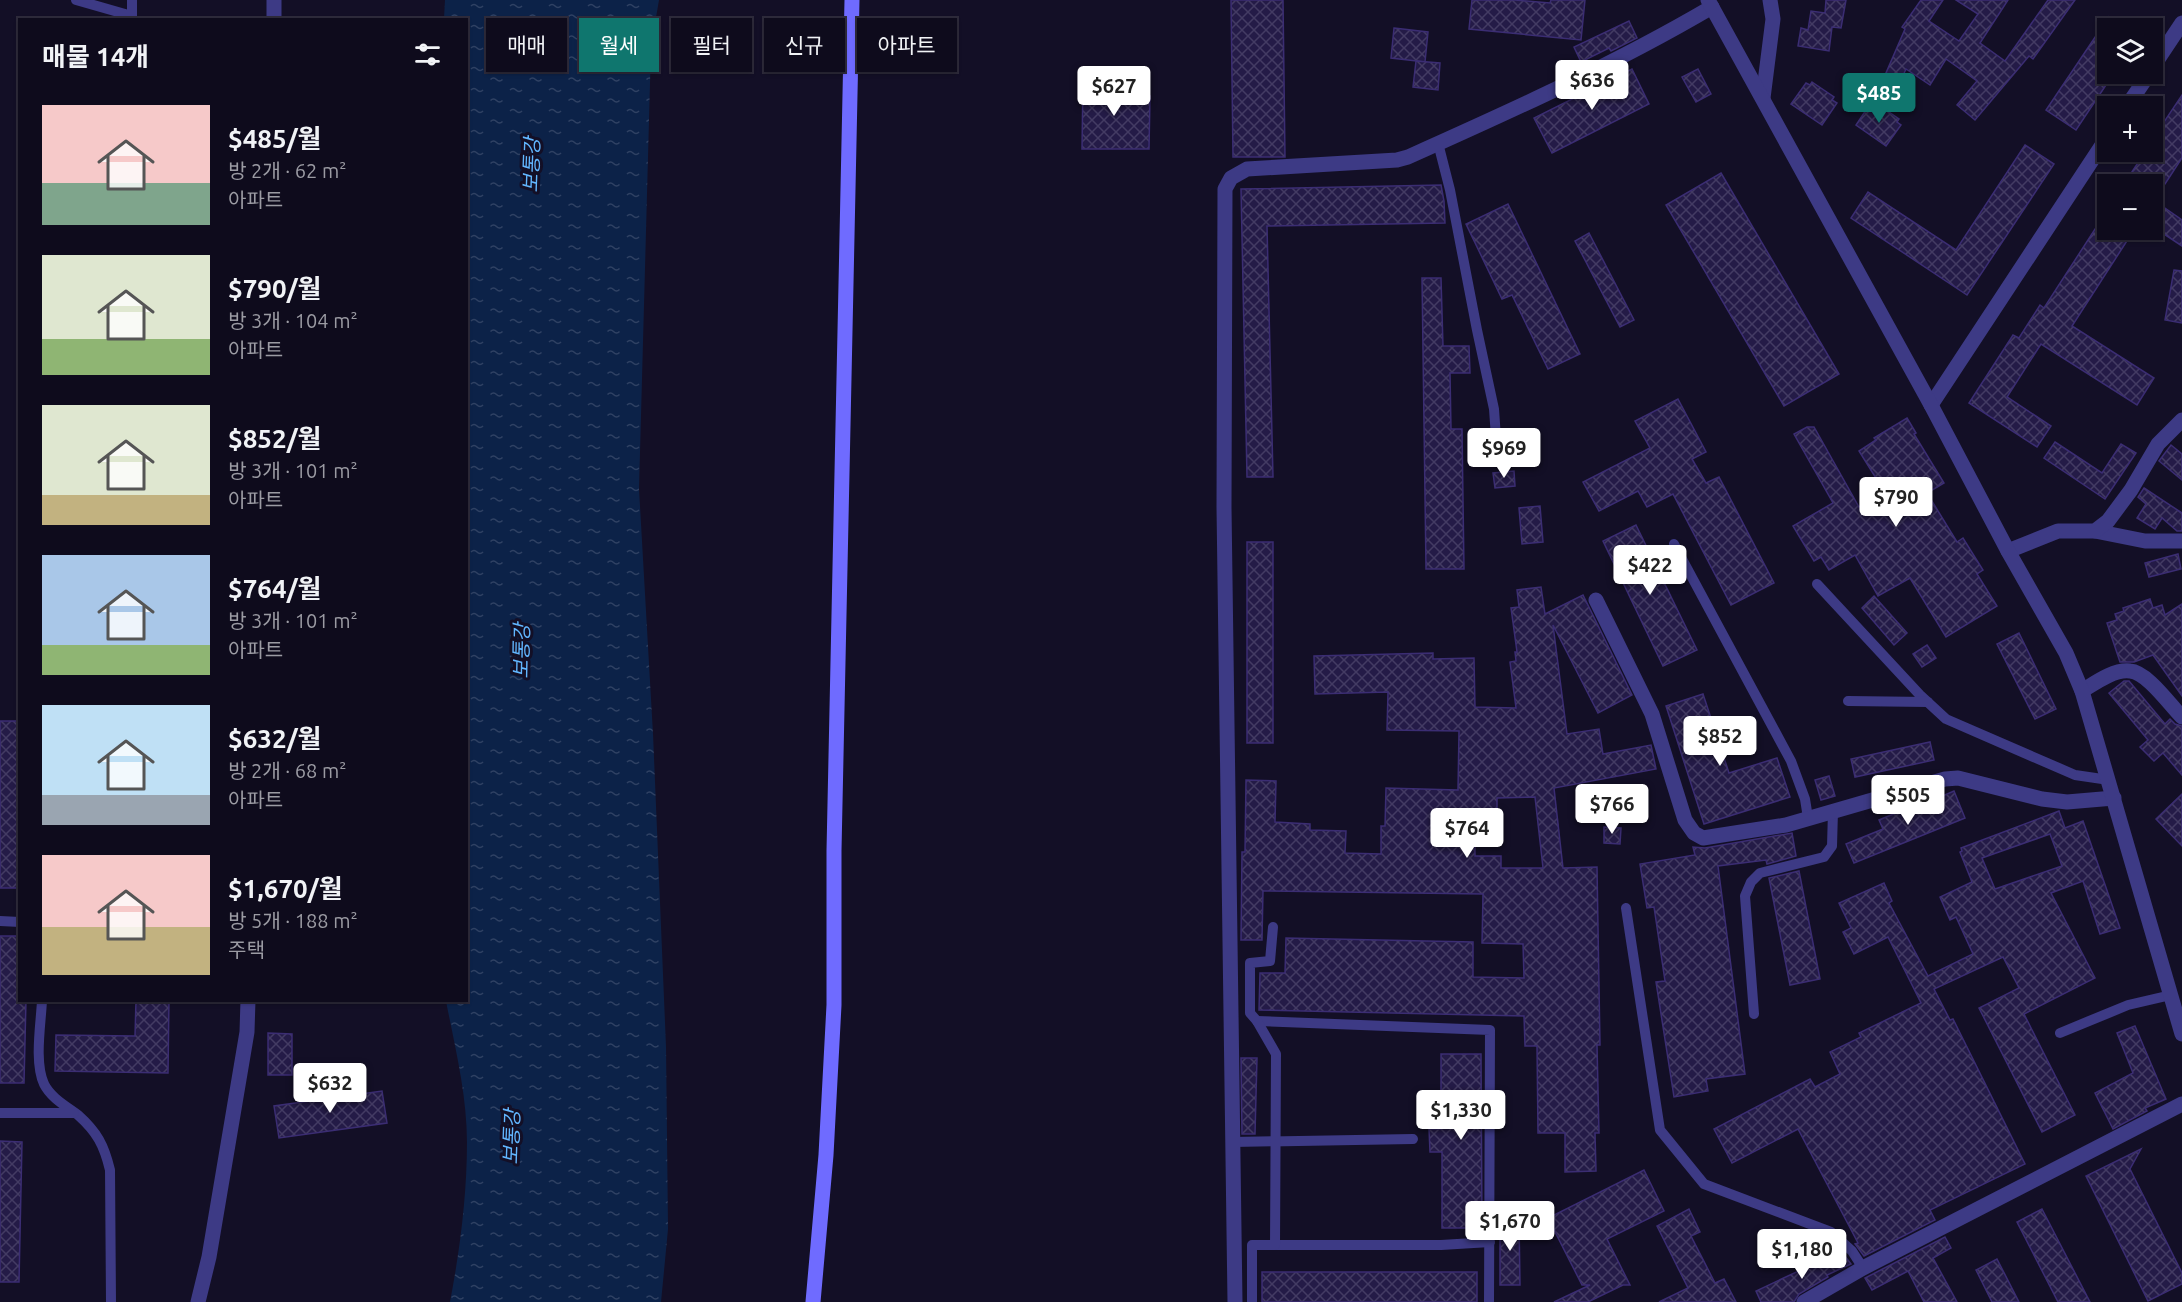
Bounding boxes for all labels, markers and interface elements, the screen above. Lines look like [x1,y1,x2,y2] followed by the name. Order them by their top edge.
[486,18,567,72] chip: 매매
[579,18,659,72] chip: 월세
[671,18,752,72] chip: 필터
[764,18,845,72] chip: 신규
[857,18,957,72] chip: 아파트
[2097,18,2163,240] map controls
[2097,18,2163,84] button: layers
[411,38,444,71] icon: filters
[42,42,149,71] text: 매물 14개
[1556,60,1628,111] pin: $636
[1078,66,1150,117] pin: $627
[1569,68,1615,91] text: $636
[1843,73,1915,124] pin: $485
[1091,74,1137,97] text: $627
[1856,81,1902,104] text: $485
[2097,96,2163,162] button: +
[228,124,322,153] text: $485/월
[90,129,162,201] icon: home
[519,134,544,193] water label: 보통강
[228,159,346,182] text: 방 2개 · 62 m²
[2097,174,2163,240] button: −
[228,188,283,211] text: 아파트
[228,274,322,303] text: $790/월
[90,279,162,351] icon: home
[228,309,358,332] text: 방 3개 · 104 m²
[228,338,283,361] text: 아파트
[228,424,322,453] text: $852/월
[1468,428,1540,479] pin: $969
[90,429,162,501] icon: home
[1481,436,1527,459] text: $969
[228,459,358,482] text: 방 3개 · 101 m²
[1860,477,1932,528] pin: $790
[1873,485,1919,508] text: $790
[228,488,283,511] text: 아파트
[1614,545,1686,596] pin: $422
[1627,553,1673,576] text: $422
[228,574,322,603] text: $764/월
[90,579,162,651] icon: home
[228,609,358,632] text: 방 3개 · 101 m²
[509,621,533,679] water label: 보통강
[228,638,283,661] text: 아파트
[1684,716,1756,767] pin: $852
[228,724,322,753] text: $632/월
[1697,724,1743,747] text: $852
[90,729,162,801] icon: home
[228,759,346,782] text: 방 2개 · 68 m²
[1872,775,1944,826] pin: $505
[1885,783,1931,806] text: $505
[1576,784,1648,835] pin: $766
[228,788,283,811] text: 아파트
[1589,792,1635,815] text: $766
[1431,808,1503,859] pin: $764
[1444,816,1490,839] text: $764
[228,874,343,903] text: $1,670/월
[90,879,162,951] icon: home
[228,909,358,932] text: 방 5개 · 188 m²
[228,938,265,961] text: 주택
[294,1063,366,1114] pin: $632
[307,1071,353,1094] text: $632
[1412,1090,1510,1141] pin: $1,330
[1430,1098,1492,1121] text: $1,330
[499,1106,524,1165] water label: 보통강
[1461,1201,1559,1252] pin: $1,670
[1479,1209,1541,1232] text: $1,670
[1753,1229,1851,1280] pin: $1,180
[1771,1237,1833,1260] text: $1,180

